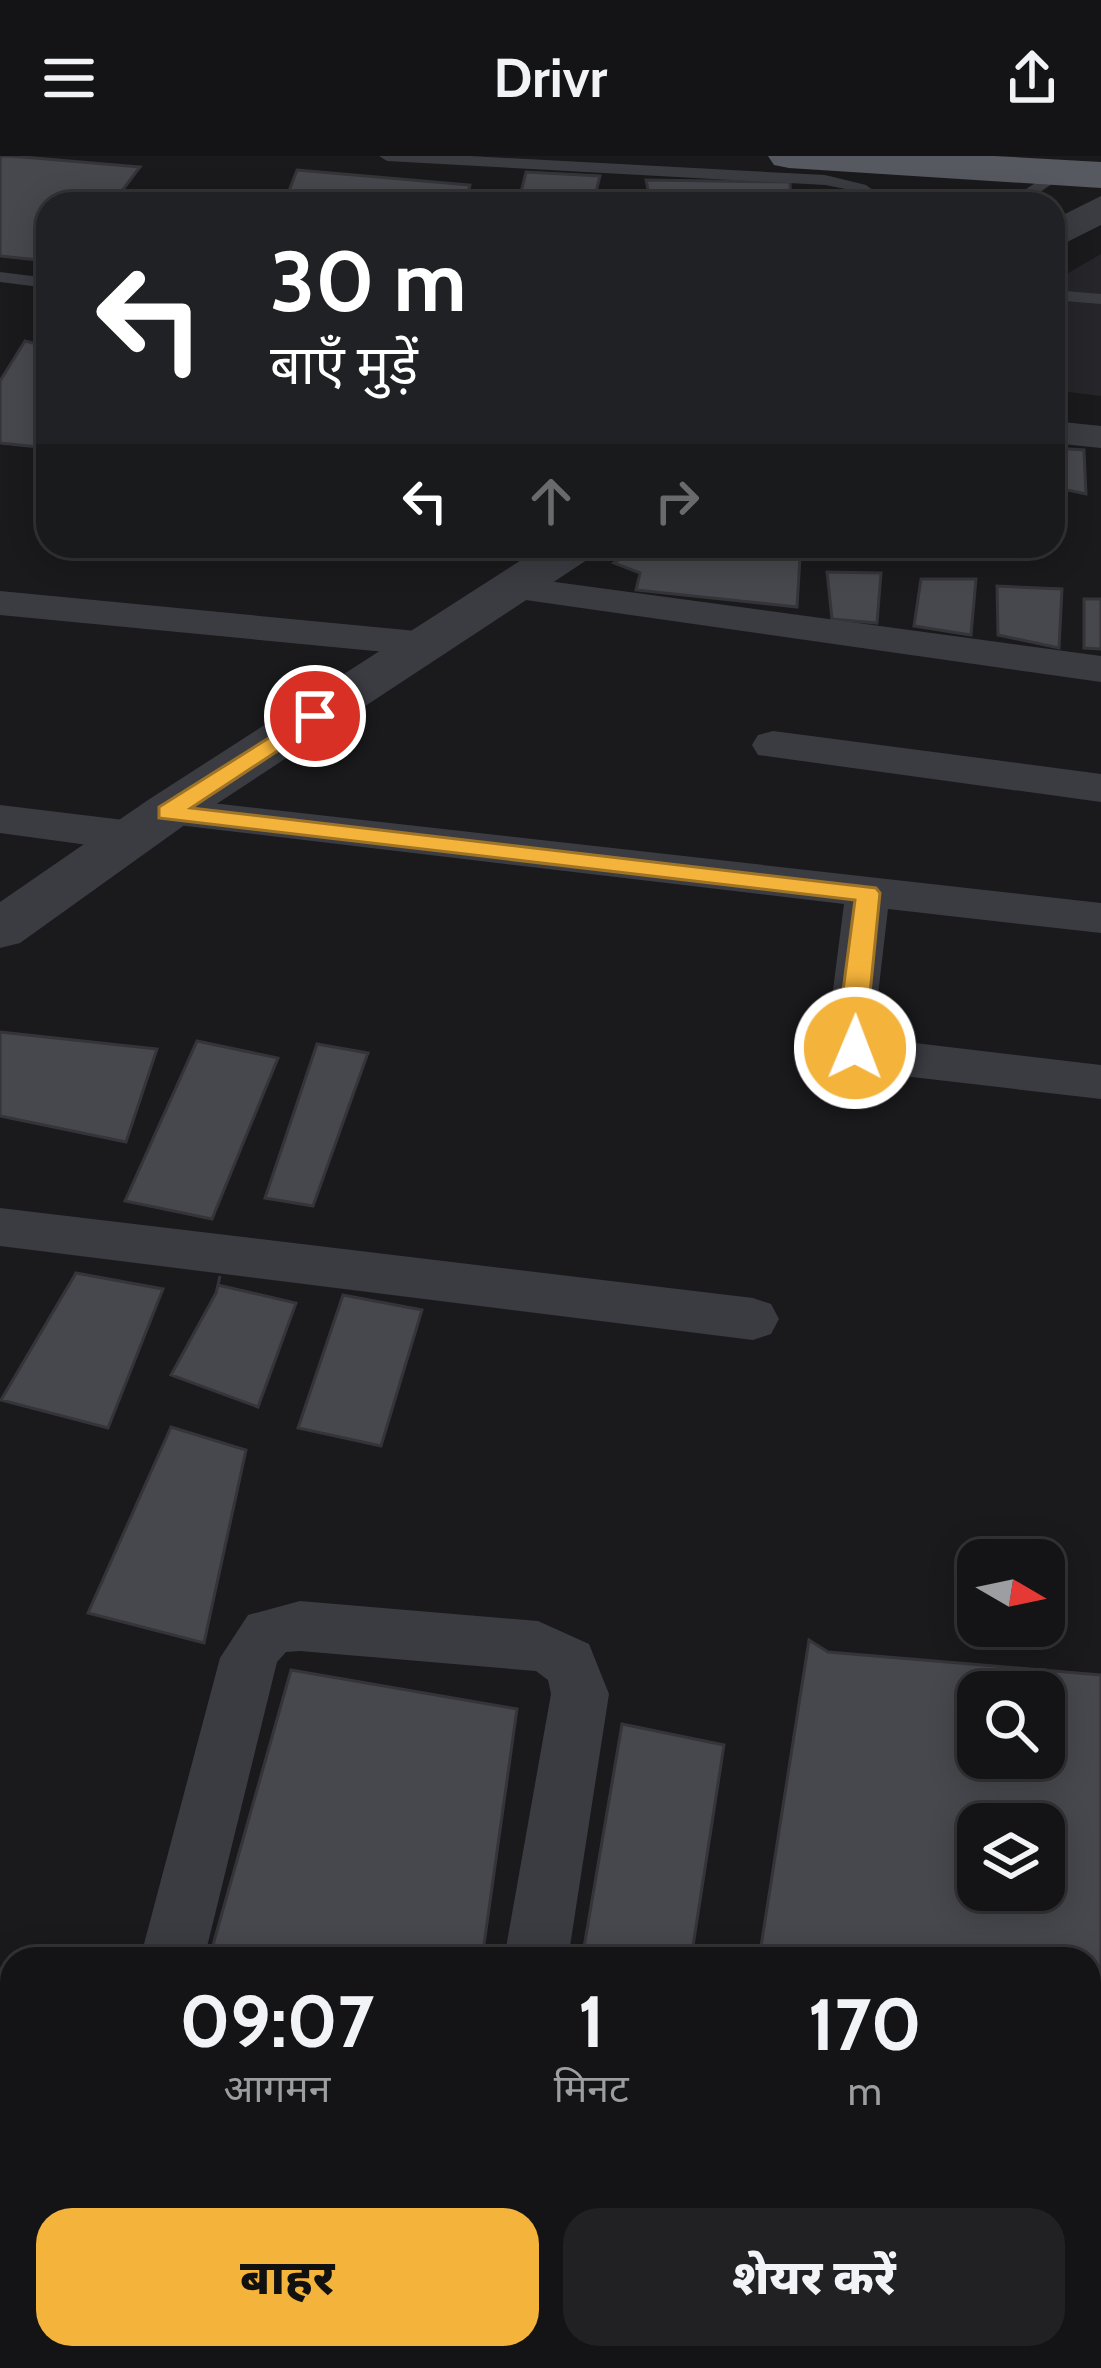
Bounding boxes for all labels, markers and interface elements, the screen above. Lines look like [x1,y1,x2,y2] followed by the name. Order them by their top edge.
[36,45,102,111] icon: menu
[494,45,607,111] text: Drivr
[999,45,1065,111] icon: share
[270,230,466,332] text: 30 m
[72,240,228,396] icon: left
[270,332,418,398] text: बाएँ मुड़ें
[392,468,458,534] icon: left
[518,468,584,534] icon: ahead
[644,468,710,534] icon: right
[264,665,366,767] pin
[282,683,348,749] icon: arrive
[792,985,918,1111] position arrow
[957,1539,1065,1647] north arrow
[957,1539,1065,1911] map controls
[957,1671,1065,1779] button: search
[957,1803,1065,1911] button: layers
[179,1978,374,2065] text: 09:07
[578,1978,604,2065] text: 1
[808,1981,922,2068] text: 170
[224,2064,330,2112] text: आगमन
[554,2064,629,2112] text: मिनट
[848,2067,882,2115] text: m
[36,2208,539,2346] button: बाहर
[563,2208,1065,2346] button: शेयर करें

